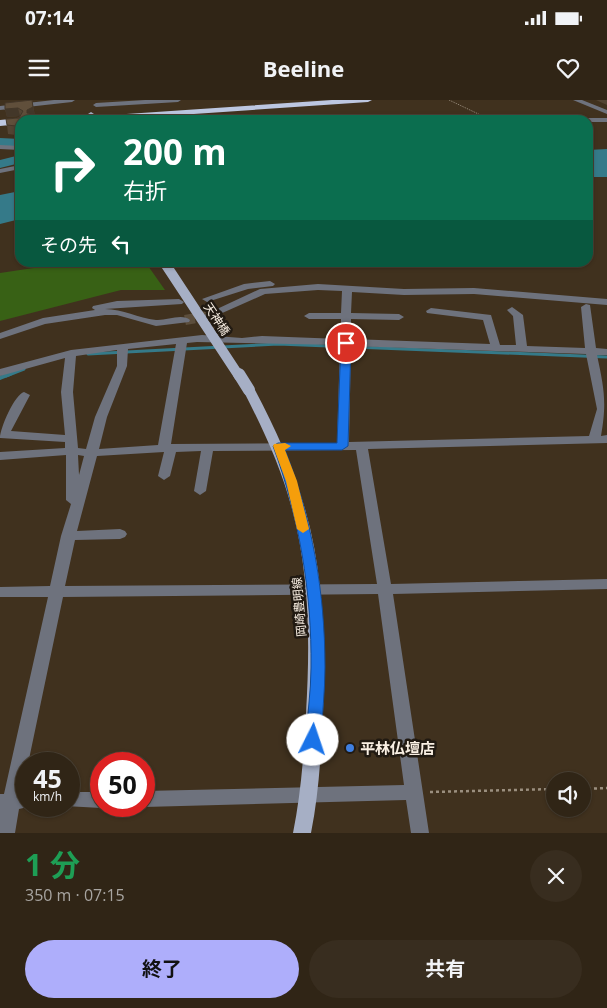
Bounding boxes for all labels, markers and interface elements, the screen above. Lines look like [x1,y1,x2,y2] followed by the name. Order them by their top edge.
[25,5,74,31] text: 07:14
[263,53,344,83] text: Beeline
[25,54,53,82] icon: menu
[554,54,582,82] icon: heart
[123,128,227,175] text: 200 m
[40,135,105,200] icon: right
[123,175,167,205] text: 右折
[107,230,135,258] icon: left
[40,232,97,258] text: その先
[200,299,234,339] street label: 天神橋
[325,322,367,364] pin
[332,329,360,357] icon: arrive
[288,576,310,638] street label: 岡崎豊明線
[286,713,338,765] position arrow
[360,738,435,758] place label: 平林仏壇店
[344,742,356,754] marker: 平林仏壇店
[90,752,155,817] speed limit sign: 50
[33,761,62,795] text: 45
[546,772,591,817] map controls
[546,772,591,817] button: sound
[33,788,62,805] text: km/h
[25,844,80,885] text: 1 分
[530,850,582,902] button: close
[25,884,125,906] text: 350 m · 07:15
[25,940,299,998] button: 終了
[309,940,582,998] button: 共有

